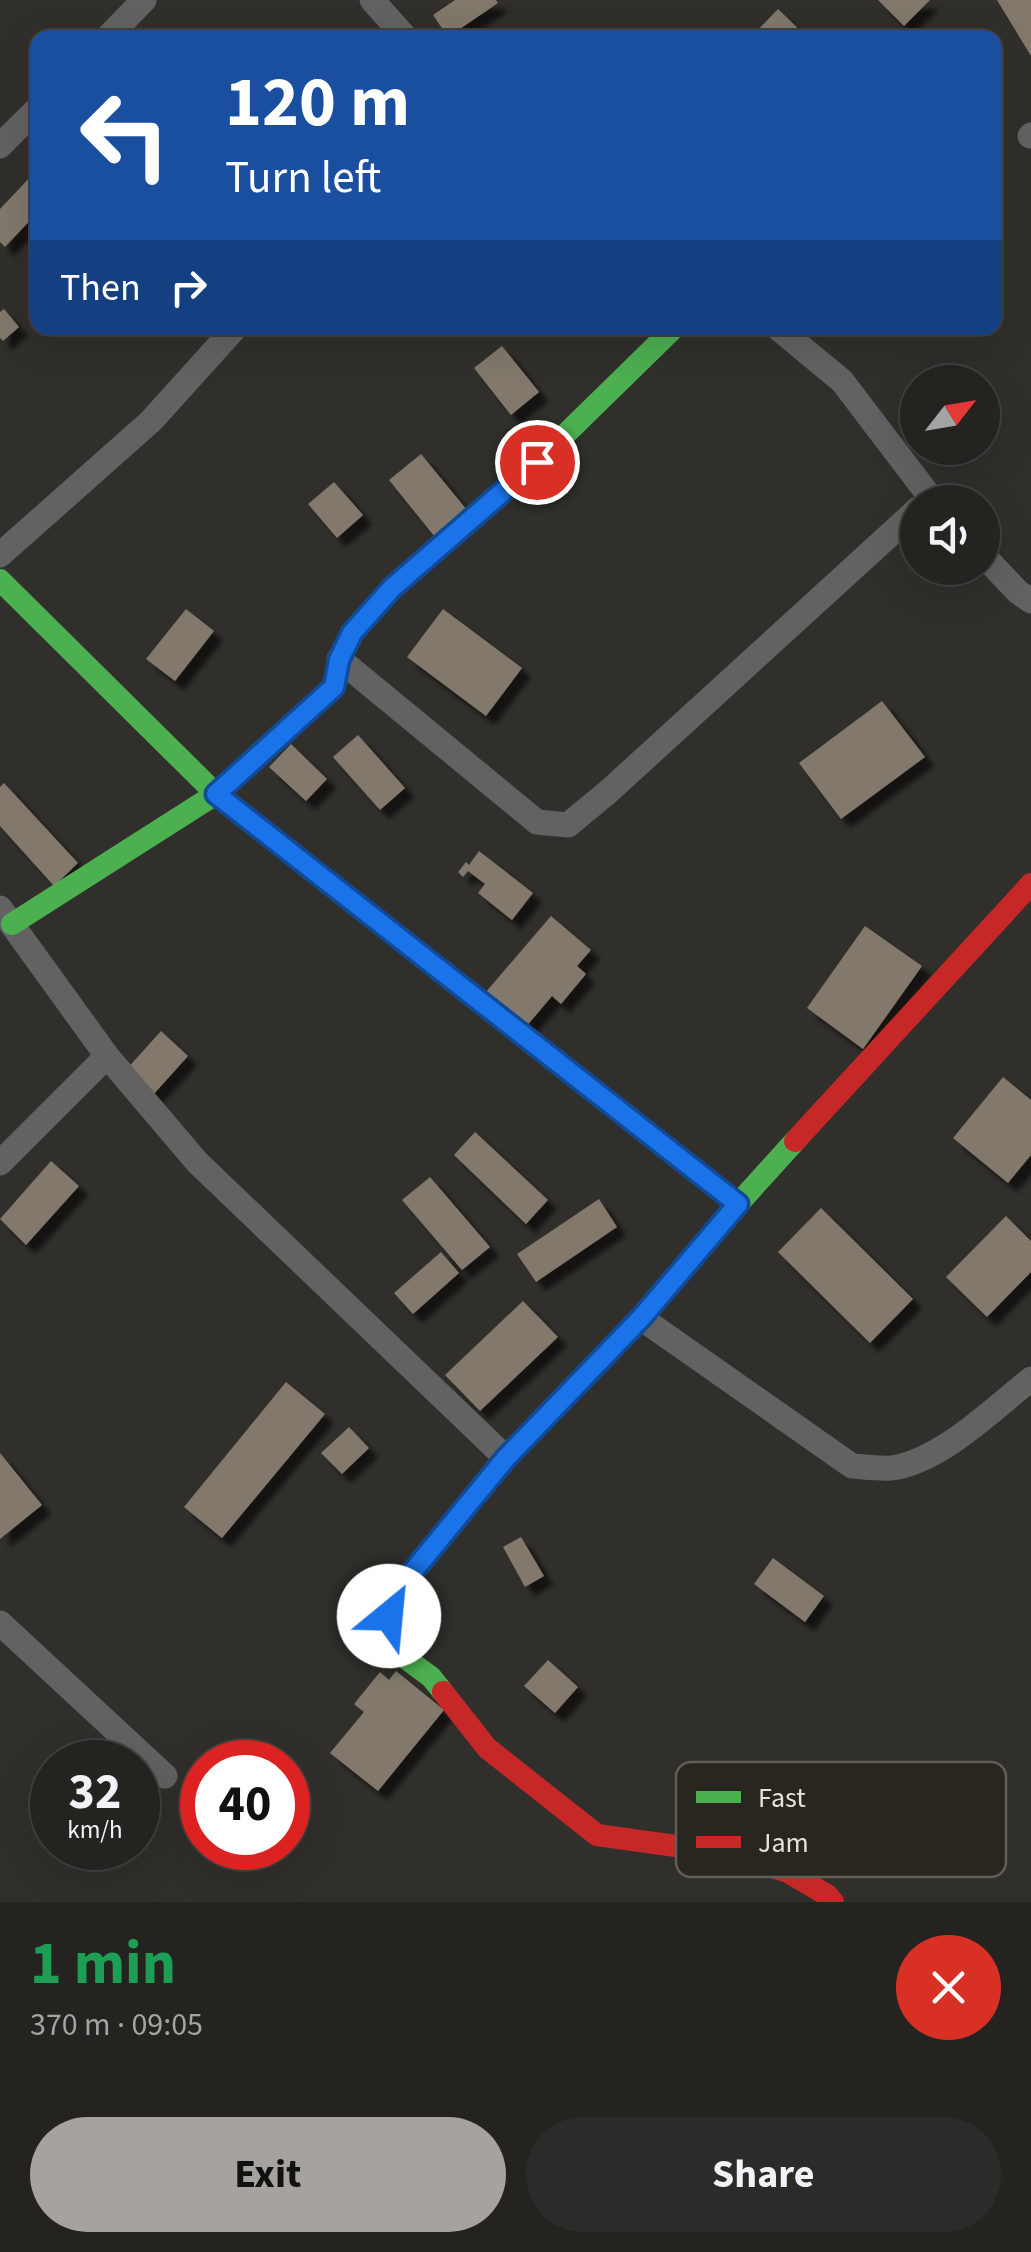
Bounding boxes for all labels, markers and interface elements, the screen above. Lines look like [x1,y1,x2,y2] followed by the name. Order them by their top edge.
[225,53,410,153] text: 120 m
[60,70,190,200] icon: left
[225,146,381,210] text: Turn left
[161,260,216,315] icon: right
[60,261,141,315] text: Then
[900,365,1000,465] north arrow
[900,365,1000,585] map controls
[495,420,580,505] pin
[510,435,565,490] icon: arrive
[900,485,1000,585] button: sound
[337,1564,441,1668] position arrow
[180,1740,310,1870] speed limit sign: 40
[69,1757,121,1828] text: 32
[676,1762,1006,1877] legend
[758,1778,806,1818] text: Fast
[67,1812,123,1848] text: km/h
[758,1823,809,1863] text: Jam
[30,1922,176,2007] text: 1 min
[896,1935,1001,2040] button: close
[30,2002,203,2048] text: 370 m · 09:05
[30,2117,506,2232] button: Exit
[526,2117,1001,2232] button: Share

